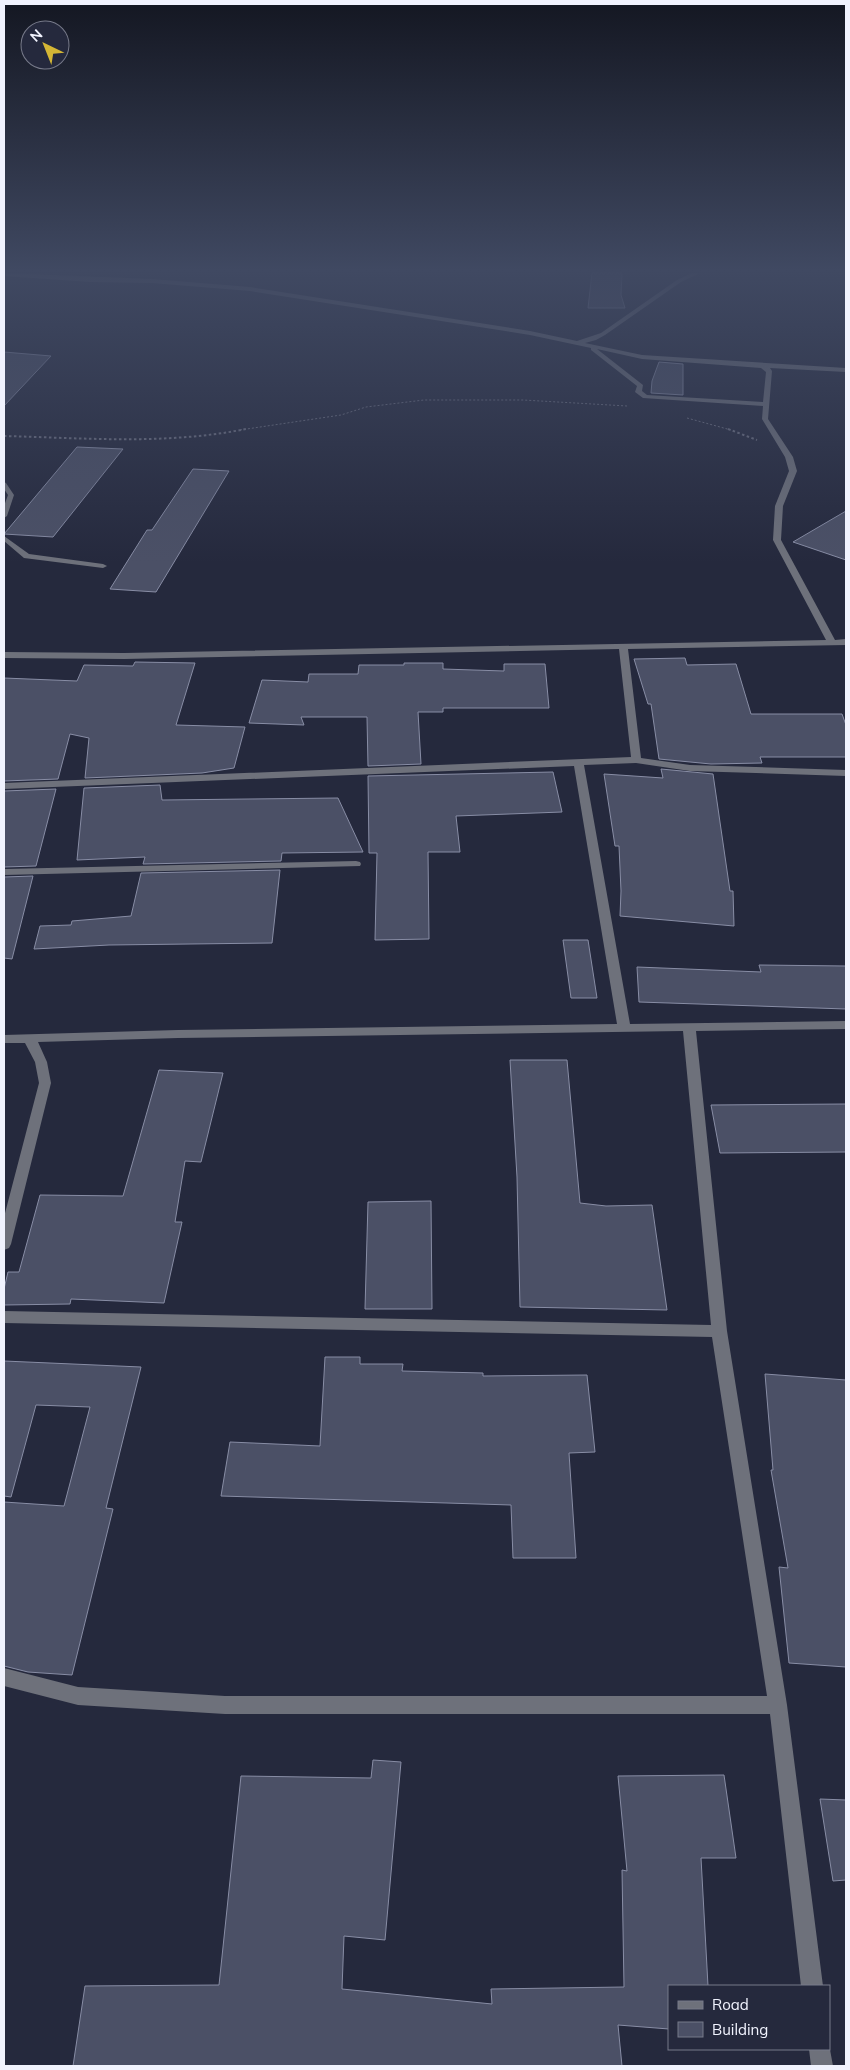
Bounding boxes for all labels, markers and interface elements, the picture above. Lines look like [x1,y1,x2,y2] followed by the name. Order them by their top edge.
[20,20,70,70] north arrow
[26,25,46,46] text: N
[668,1985,830,2050] legend
[712,1995,749,2014] text: Road
[712,2020,768,2039] text: Building

